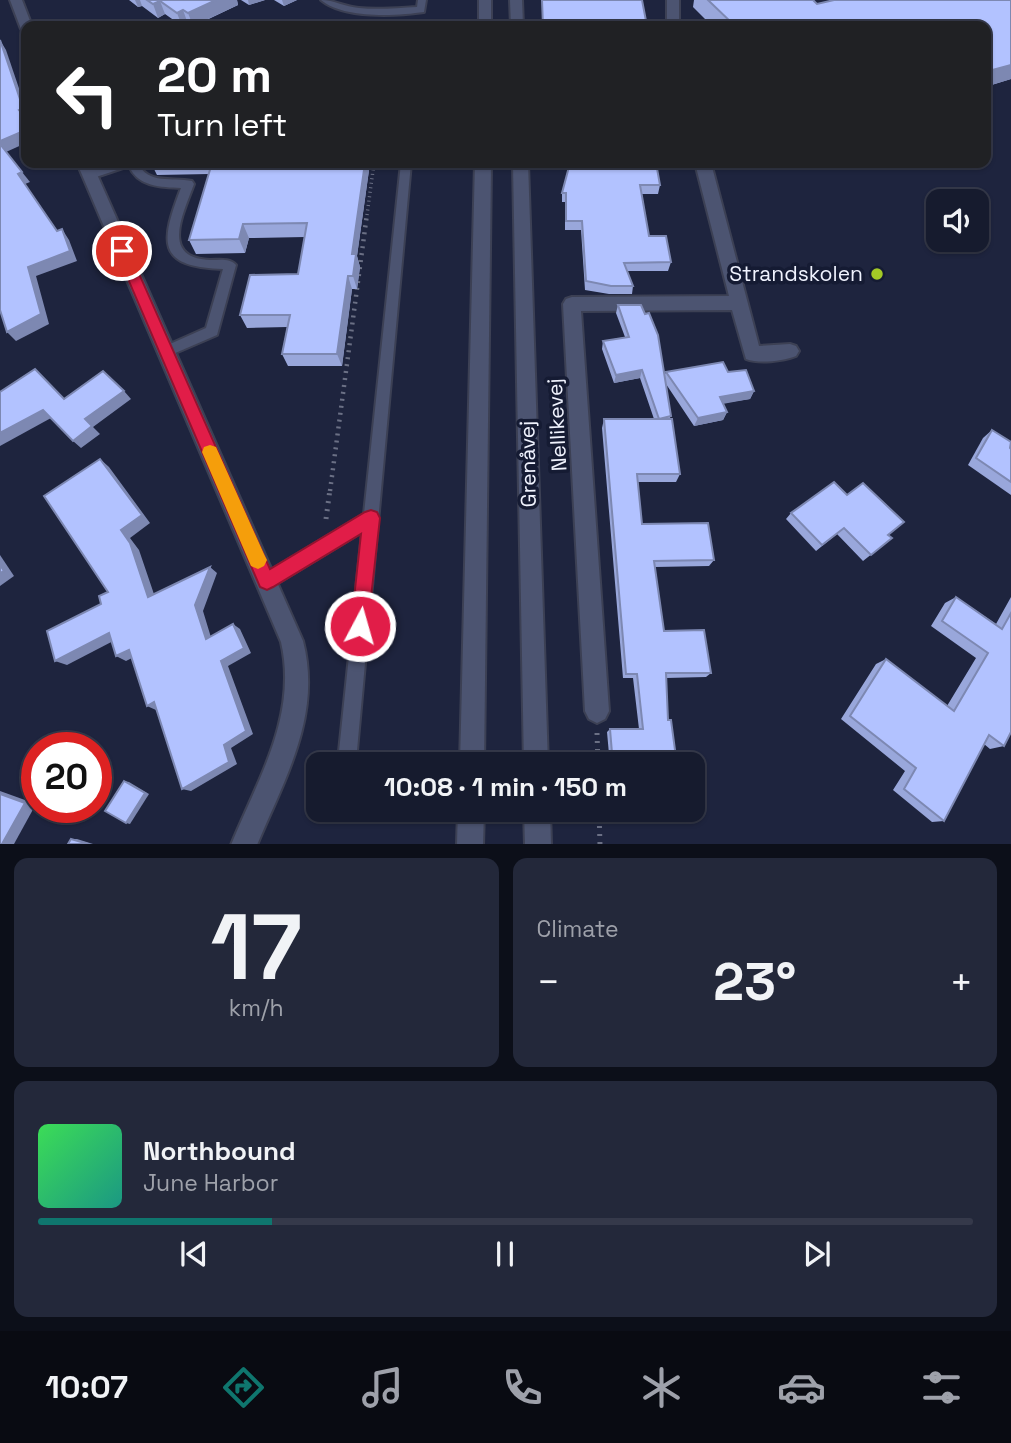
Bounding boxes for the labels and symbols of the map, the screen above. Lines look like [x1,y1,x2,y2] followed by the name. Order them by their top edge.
[92,221,152,281] pin
[729,260,863,287] place label: Strandskolen
[869,266,885,282] marker: Strandskolen
[541,378,572,472] street label: Nellikevej
[513,420,542,508] street label: Grenåvej
[323,589,397,663] position arrow
[21,732,112,823] speed limit sign: 20

